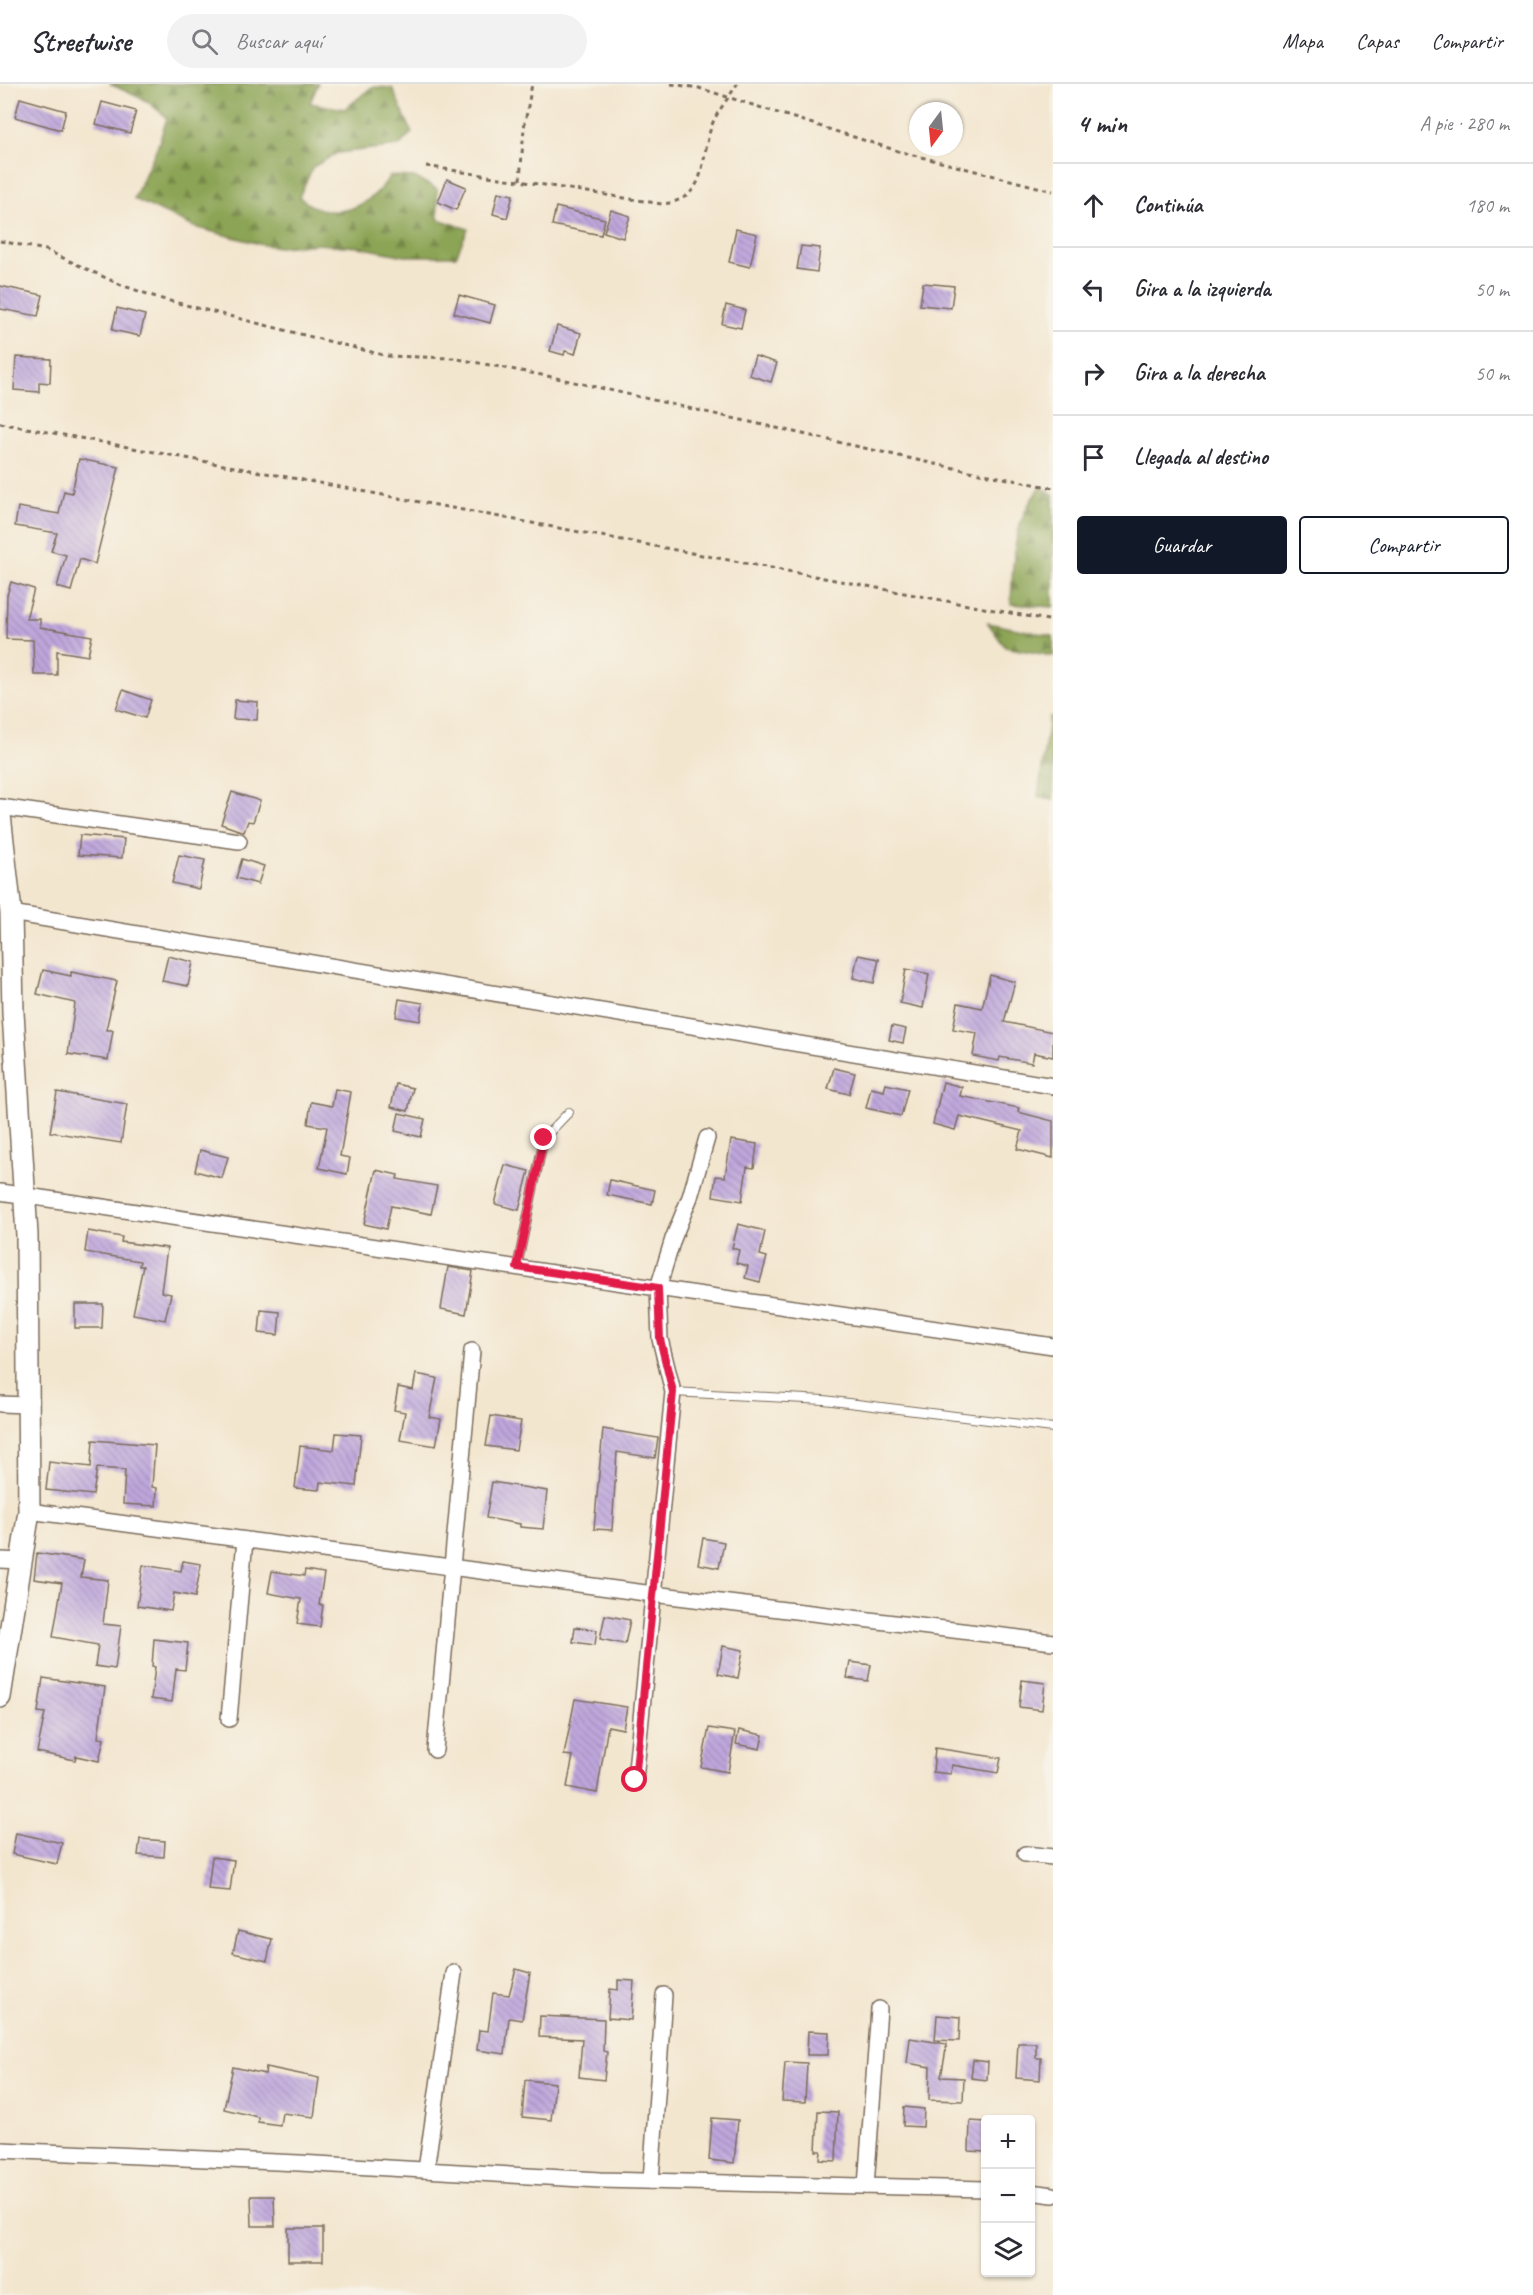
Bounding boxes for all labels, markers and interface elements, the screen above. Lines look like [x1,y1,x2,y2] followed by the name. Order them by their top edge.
[167,14,587,68] search box
[30,24,131,59] text: Streetwise
[188,25,221,58] icon: search
[236,27,322,55] text: Buscar aquí
[1282,28,1323,54] text: Mapa
[1356,28,1399,54] text: Capas
[1432,28,1503,54] text: Compartir
[909,102,963,156] north arrow
[1077,107,1127,140] text: 4 min
[1420,111,1509,136] text: A pie · 280 m
[1077,189,1110,222] icon: ahead
[1134,191,1202,219] text: Continúa
[1466,193,1509,218] text: 180 m
[1077,273,1110,306] icon: left
[1134,275,1271,303] text: Gira a la izquierda
[1475,277,1509,302] text: 50 m
[1077,357,1110,390] icon: right
[1134,359,1265,387] text: Gira a la derecha
[1475,361,1509,386] text: 50 m
[1077,441,1110,474] icon: arrive
[1134,443,1268,471] text: Llegada al destino
[1077,516,1287,574] button: Guardar
[1299,516,1509,574] button: Compartir
[530,1124,556,1150] route end
[621,1766,647,1792] route start
[981,2115,1035,2277] map controls
[981,2115,1035,2169] button: +
[981,2169,1035,2223] button: −
[981,2223,1035,2277] button: layers

